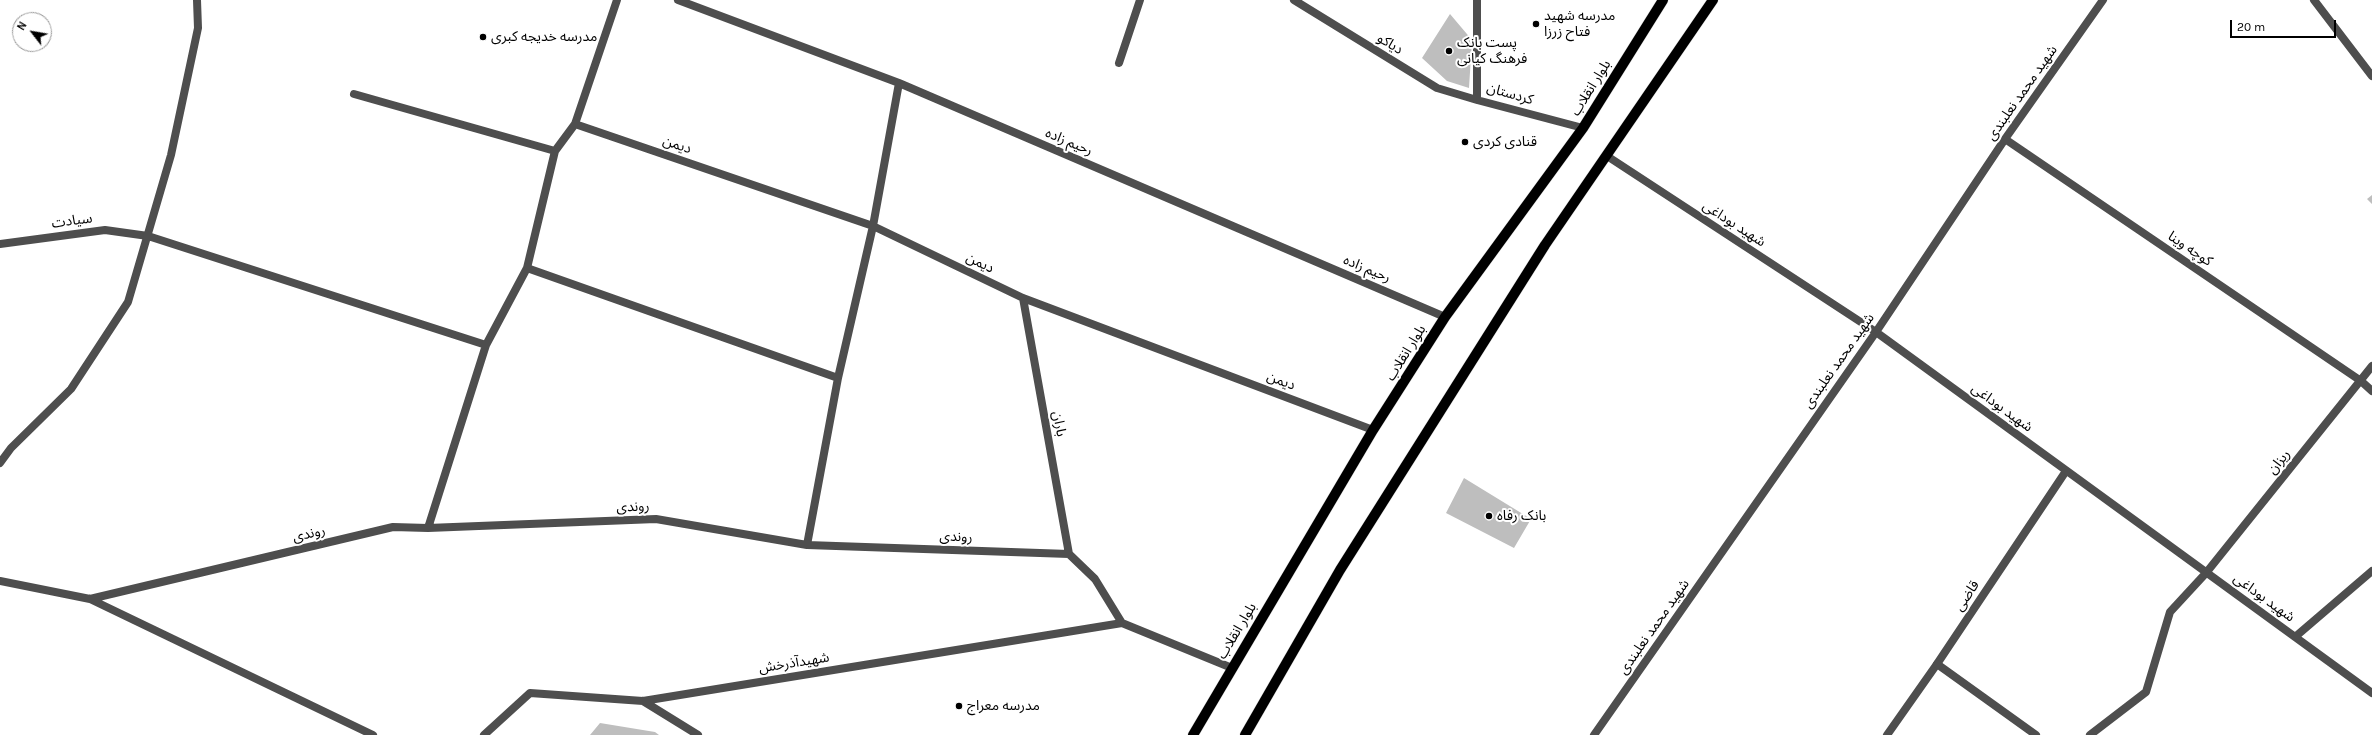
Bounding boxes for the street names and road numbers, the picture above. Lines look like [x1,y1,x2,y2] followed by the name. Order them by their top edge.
[1374,30,1406,58] street label: دیاکو
[1983,42,2061,144] street label: شهید محمد نعلبندی
[1567,57,1615,119] street label: بلوار انقلاب
[1485,79,1535,109] street label: کردستان
[1043,125,1095,159] street label: رحیم زاده
[660,132,694,158] street label: دیمن
[1699,197,1769,251] street label: شهید بوداغی
[51,210,93,232] street label: سیادت
[2165,228,2215,270] street label: کوچه وینا
[963,249,997,277] street label: دیمن
[1341,252,1393,286] street label: رحیم زاده
[1800,310,1878,412] street label: شهید محمد نعلبندی
[1382,322,1430,384] street label: بلوار انقلاب
[1264,368,1298,394] street label: دیمن
[1968,380,2036,436] street label: شهید بوداغی
[1049,410,1069,438] street label: باران
[2264,446,2294,478] street label: ریزان
[616,498,650,516] street label: روندی
[291,522,327,546] street label: روندی
[939,528,973,546] street label: روندی
[2230,570,2298,626] street label: شهید بوداغی
[1615,576,1693,678] street label: شهید محمد نعلبندی
[1951,578,1983,614] street label: قاضی
[1214,600,1260,662] street label: بلوار انقلاب
[757,649,831,677] street label: شهیدآذرخش

